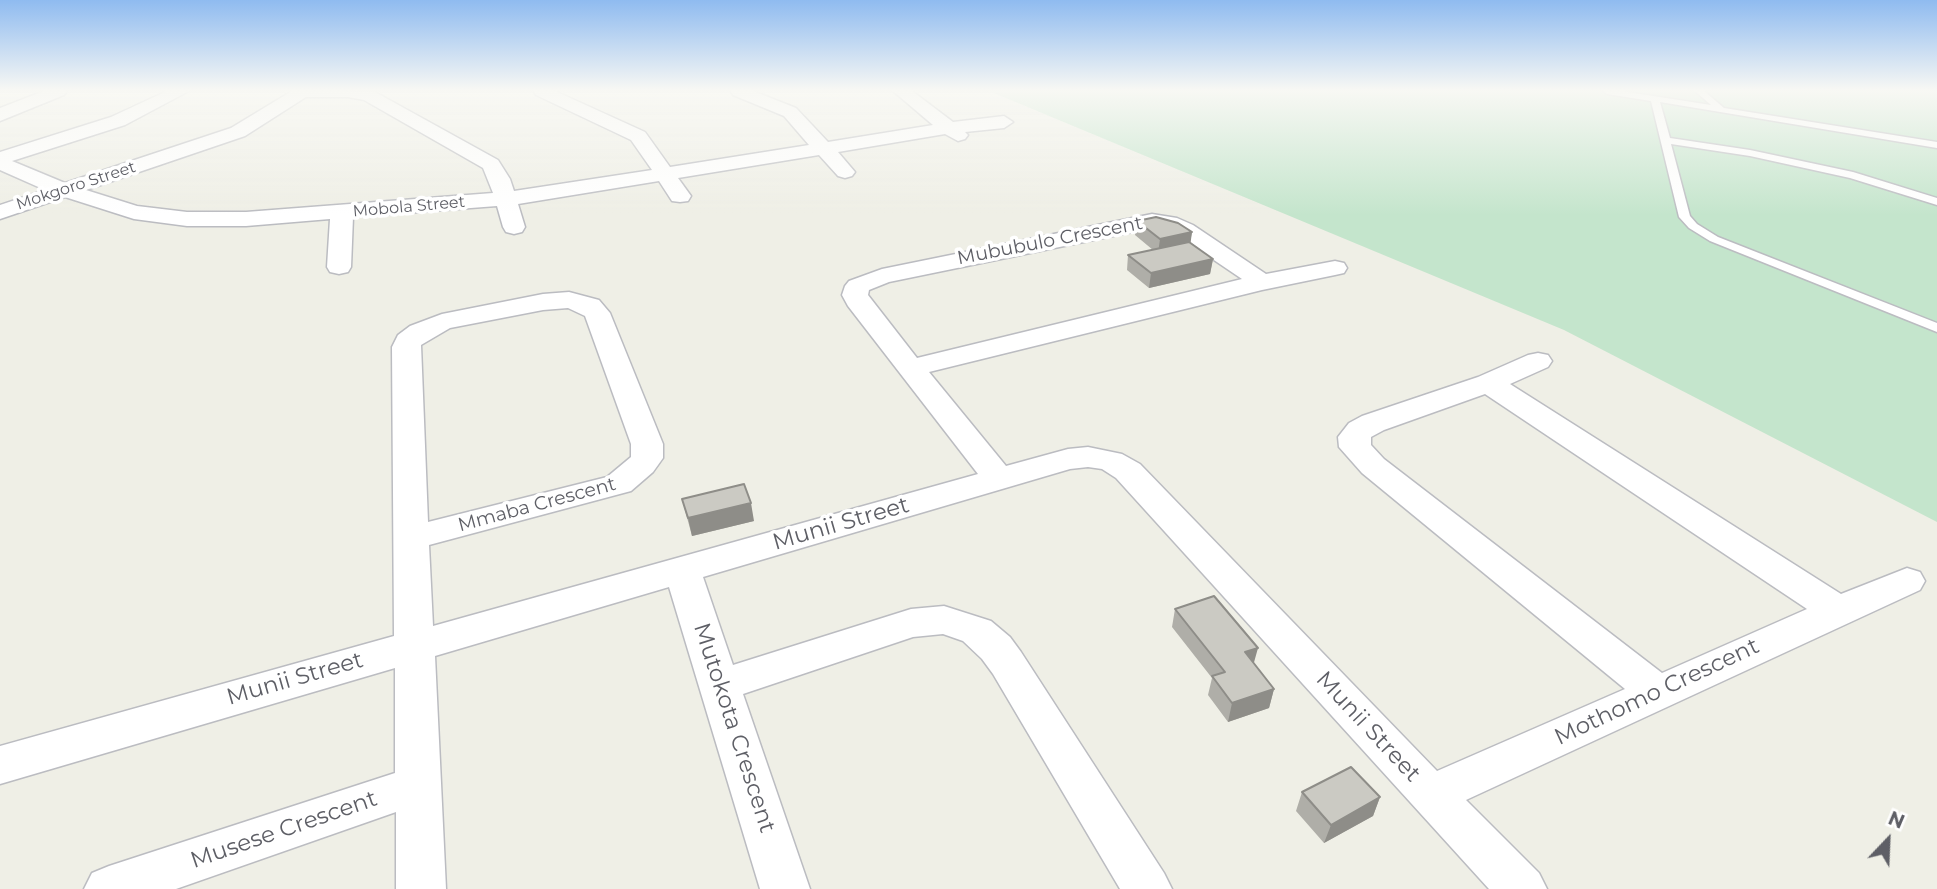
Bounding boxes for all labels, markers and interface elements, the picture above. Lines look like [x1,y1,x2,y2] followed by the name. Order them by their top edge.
[14,158,138,214] street label: Mokgoro Street
[352,193,466,221] street label: Mobola Street
[955,212,1145,270] street label: Mububulo Crescent
[455,473,619,537] street label: Mmaba Crescent
[769,491,913,557] street label: Munii Street
[687,620,781,836] street label: Mutokota Crescent
[1550,632,1764,752] street label: Mothomo Crescent
[223,646,367,712] street label: Munii Street
[1310,666,1426,788] street label: Munii Street
[187,785,381,875] street label: Musese Crescent
[1853,805,1923,875] north arrow
[1885,807,1908,834] text: N

